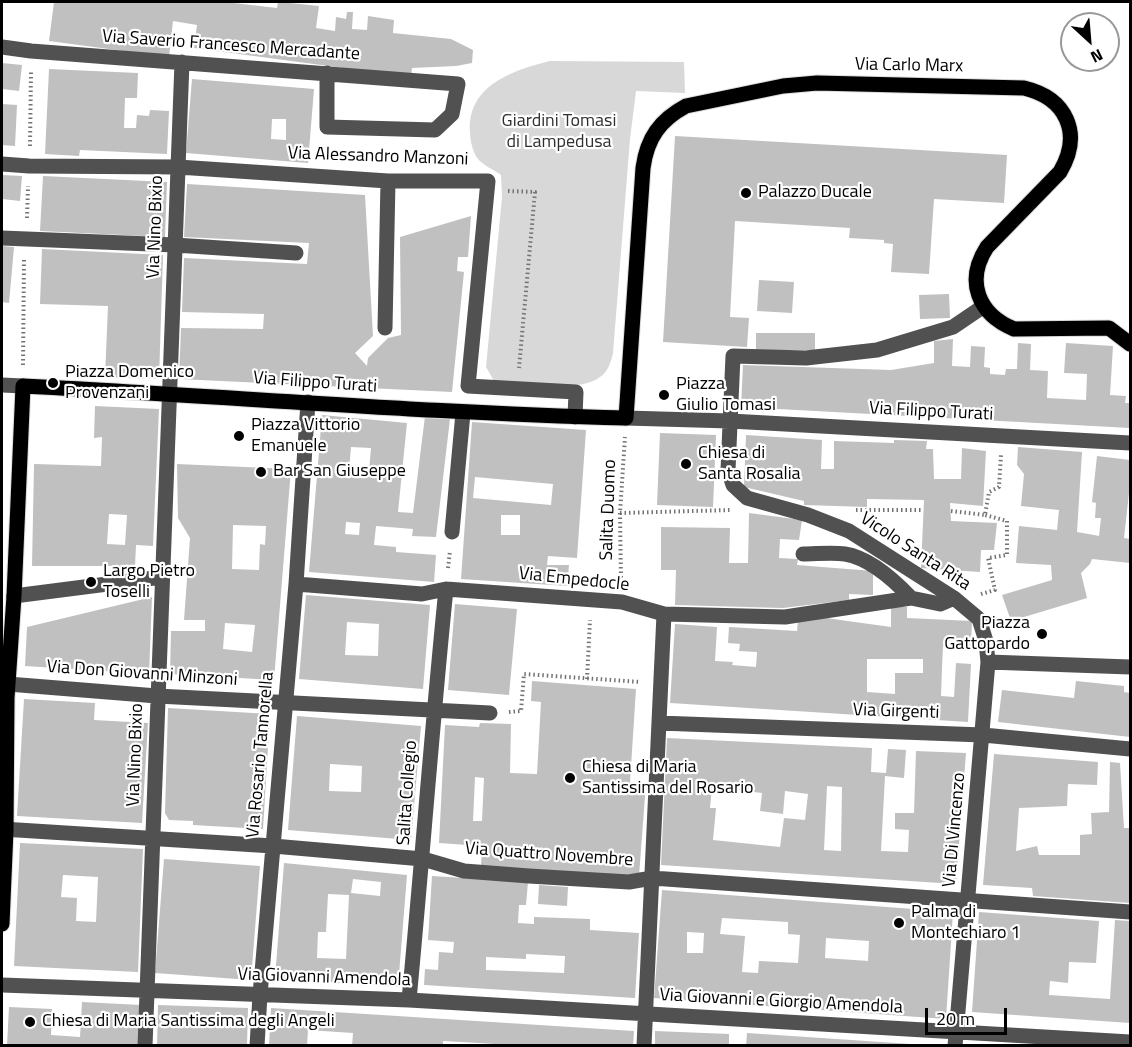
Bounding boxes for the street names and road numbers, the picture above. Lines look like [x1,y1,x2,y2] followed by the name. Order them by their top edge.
[101,26,361,66] street label: Via Saverio Francesco Mercadante
[855,54,963,78] street label: Via Carlo Marx
[287,143,469,171] street label: Via Alessandro Manzoni
[143,175,169,279] street label: Via Nino Bixio
[252,368,378,398] street label: Via Filippo Turati
[868,398,994,426] street label: Via Filippo Turati
[596,459,622,561] street label: Salita Duomo
[856,508,974,596] street label: Vicolo Santa Rita
[518,563,630,597] street label: Via Empedocle
[46,657,238,691] street label: Via Don Giovanni Minzoni
[243,671,279,839] street label: Via Rosario Tannorella
[852,700,940,724] street label: Via Girgenti
[123,703,149,807] street label: Via Nino Bixio
[394,740,422,846] street label: Salita Collegio
[939,772,971,888] street label: Via Di Vincenzo
[464,838,634,872] street label: Via Quattro Novembre
[237,964,411,992] street label: Via Giovanni Amendola
[659,985,903,1019] street label: Via Giovanni e Giorgio Amendola

